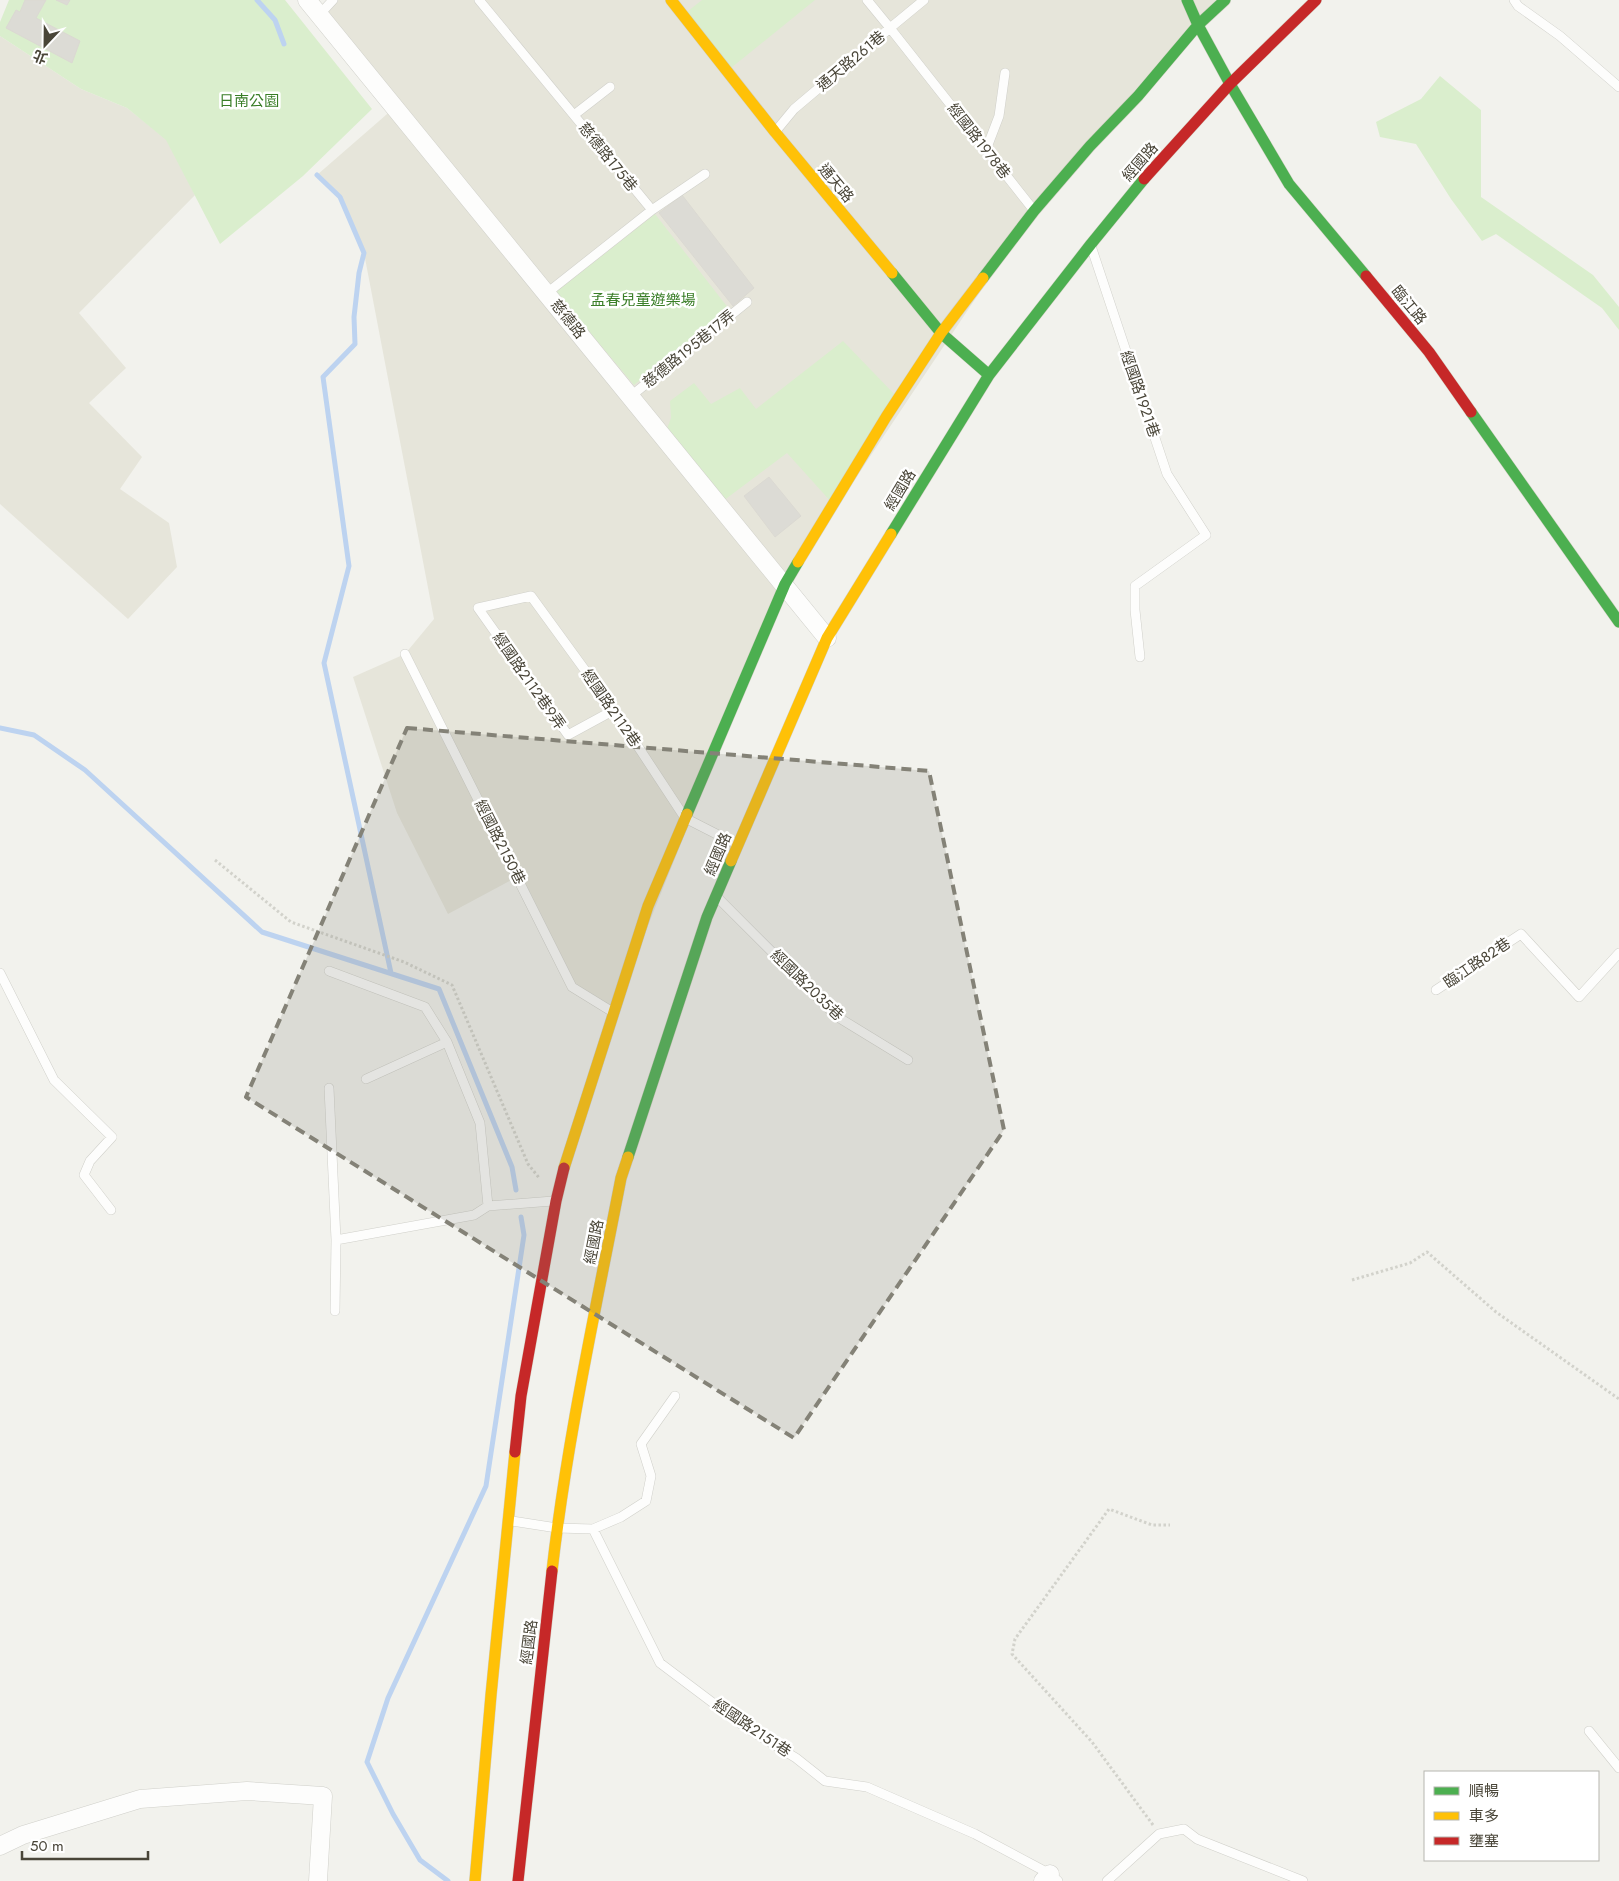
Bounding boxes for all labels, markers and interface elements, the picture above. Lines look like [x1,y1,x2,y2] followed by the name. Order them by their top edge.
[20,20,70,70] north arrow
[812,26,890,96] street label: 通天路261巷
[30,45,50,69] text: 北
[219,90,279,112] park label: 日南公園
[942,98,1016,184] street label: 經國路1978巷
[573,118,643,196] street label: 慈德路175巷
[1117,138,1163,186] street label: 經國路
[813,159,859,207] street label: 通天路
[1386,281,1432,329] street label: 臨江路
[590,289,696,311] park label: 孟春兒童遊樂場
[545,295,591,343] street label: 慈德路
[638,305,740,393] street label: 慈德路195巷17弄
[1115,348,1165,440] street label: 經國路1921巷
[879,465,921,515] street label: 經國路
[487,628,571,734] street label: 經國路2112巷9弄
[576,665,646,751] street label: 經國路2112巷
[469,796,531,888] street label: 經國路2150巷
[699,829,737,879] street label: 經國路
[1439,932,1515,994] street label: 臨江路82巷
[765,944,849,1026] street label: 經國路2035巷
[579,1218,609,1266] street label: 經國路
[515,1618,543,1666] street label: 經國路
[708,1694,796,1762] street label: 經國路2151巷
[1424,1771,1599,1861] legend
[1469,1780,1499,1802] text: 順暢
[1469,1805,1499,1827] text: 車多
[22,1828,149,1860] scale bar
[1469,1830,1499,1852] text: 壅塞
[30,1835,64,1857] text: 50 m

